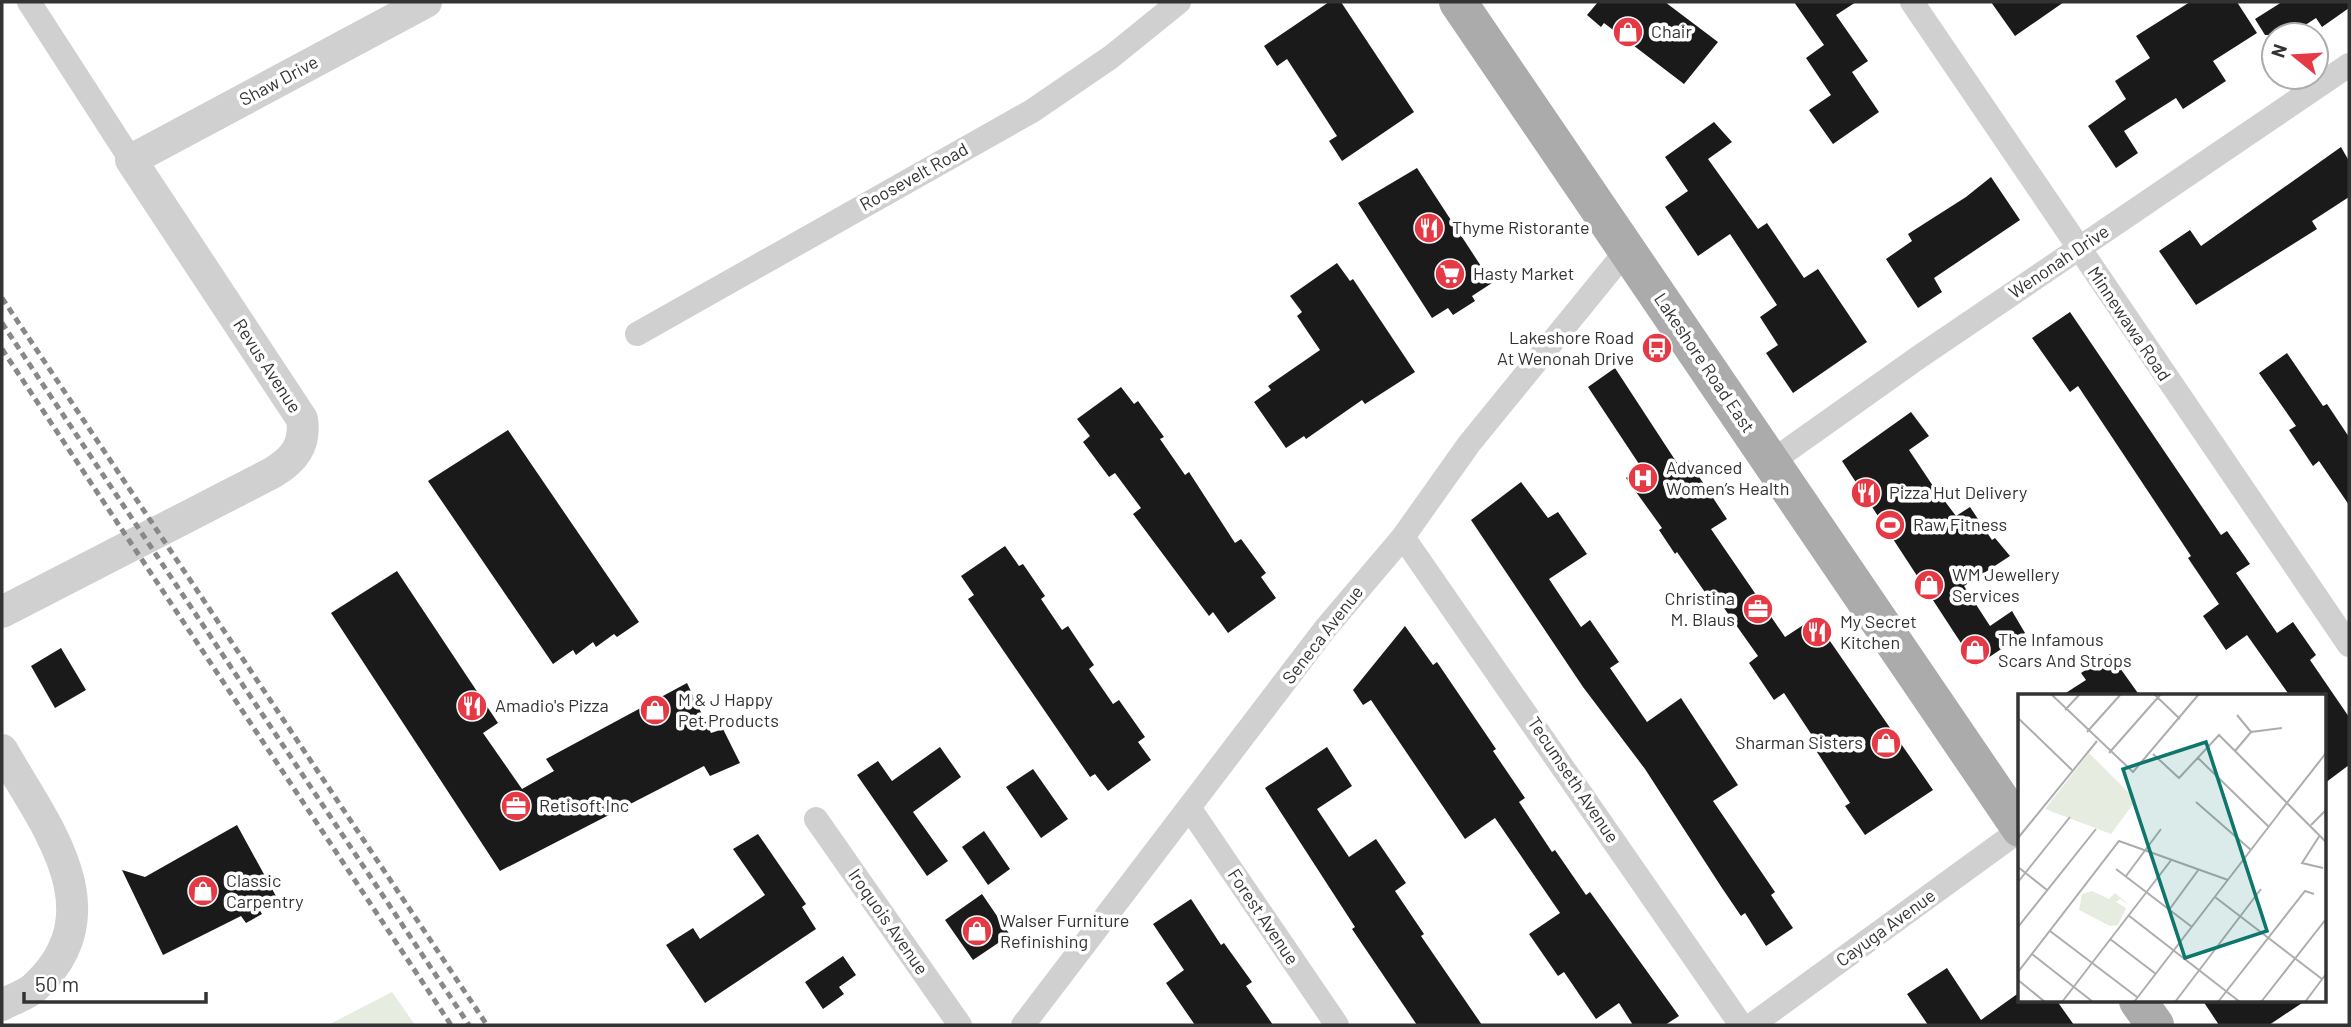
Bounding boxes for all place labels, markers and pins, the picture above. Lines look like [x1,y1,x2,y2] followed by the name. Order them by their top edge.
[1611,15,1645,49] shop icon: Chair
[1651,20,1692,42] place label: Chair
[1412,211,1446,245] restaurant icon: Thyme Ristorante
[1452,216,1590,238] place label: Thyme Ristorante
[1433,257,1467,291] supermarket icon: Hasty Market
[1473,262,1574,284] place label: Hasty Market
[1497,326,1634,369] place label: Lakeshore Road At Wenonah Drive
[1640,331,1674,365] bus stop icon: Lakeshore Road At Wenonah Drive
[1666,456,1789,499] place label: Advanced Women’s Health
[1626,461,1660,495] hospital icon: Advanced Women’s Health
[1849,476,1883,510] restaurant icon: Pizza Hut Delivery
[1889,481,2027,503] place label: Pizza Hut Delivery
[1873,508,1907,542] sports icon: Raw Fitness
[1913,513,2007,535] place label: Raw Fitness
[1952,563,2060,606] place label: WM Jewellery Services
[1912,568,1946,602] shop icon: WM Jewellery Services
[1665,587,1735,630] place label: Christina M. Blaus
[1741,592,1775,626] office icon: Christina M. Blaus
[1840,610,1917,653] place label: My Secret Kitchen
[1800,615,1834,649] restaurant icon: My Secret Kitchen
[1998,628,2132,671] place label: The Infamous Scars And Strops
[1958,633,1992,667] shop icon: The Infamous Scars And Strops
[678,688,779,731] place label: M & J Happy Pet Products
[455,689,489,723] restaurant icon: Amadio's Pizza
[638,693,672,727] shop icon: M & J Happy Pet Products
[495,694,609,716] place label: Amadio's Pizza
[1869,726,1903,760] shop icon: Sharman Sisters
[1735,731,1863,753] place label: Sharman Sisters
[499,789,533,823] office icon: Retisoft Inc
[539,794,629,816] place label: Retisoft Inc
[226,869,304,912] place label: Classic Carpentry
[186,874,220,908] shop icon: Classic Carpentry
[1000,909,1129,952] place label: Walser Furniture Refinishing
[960,914,994,948] shop icon: Walser Furniture Refinishing

